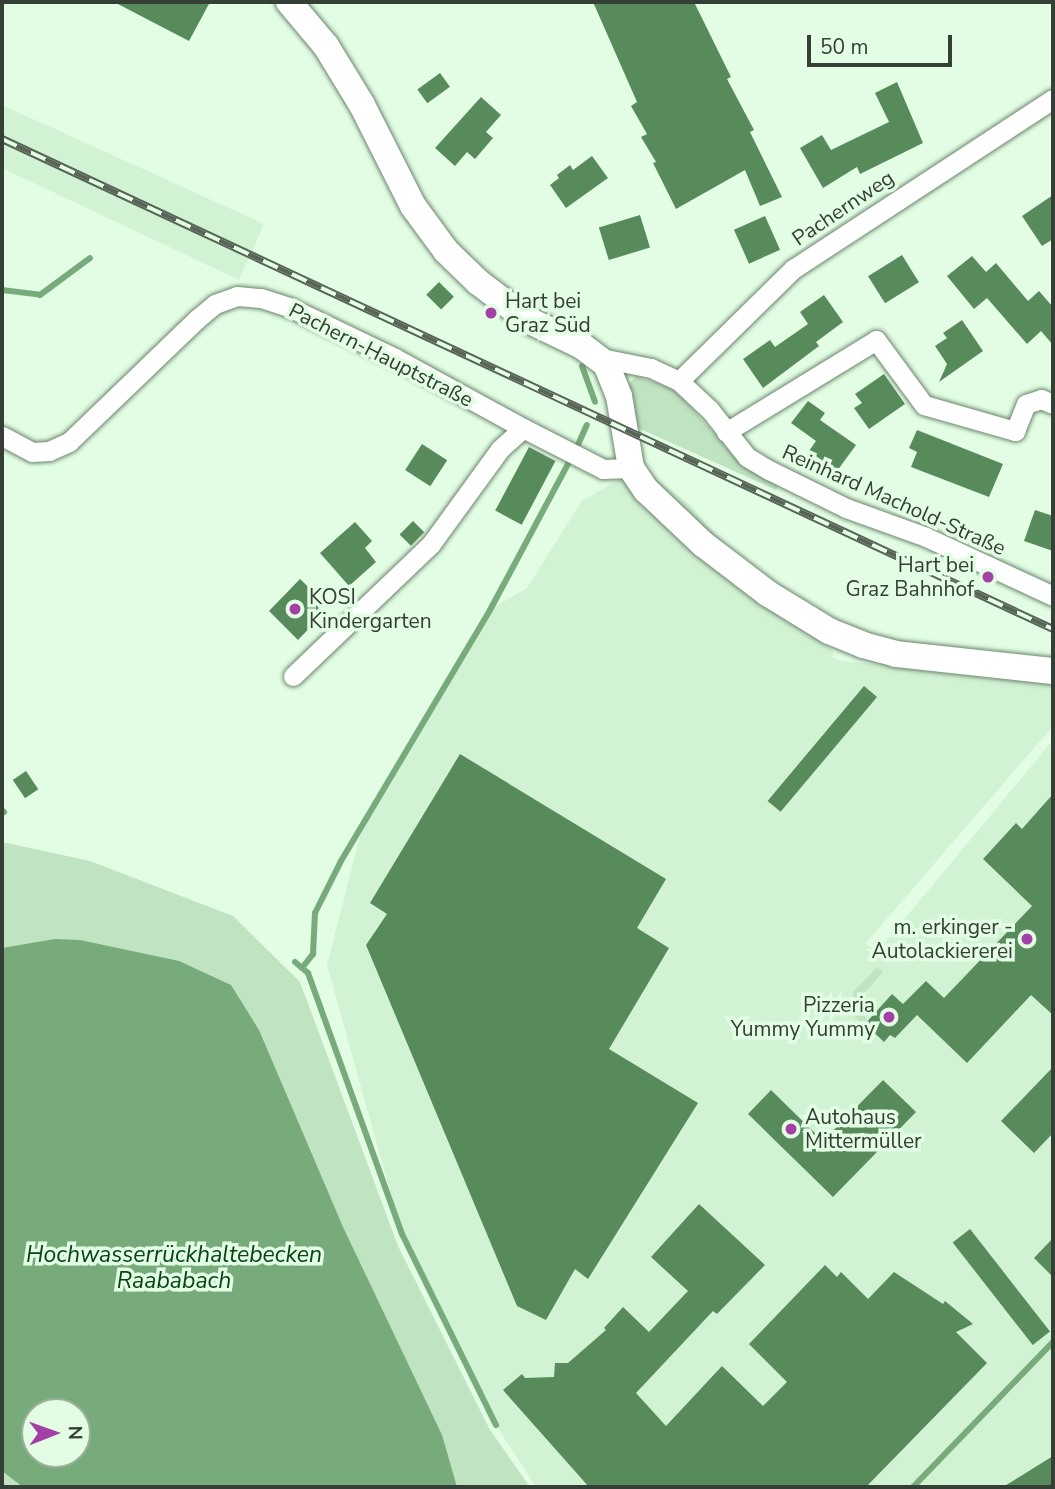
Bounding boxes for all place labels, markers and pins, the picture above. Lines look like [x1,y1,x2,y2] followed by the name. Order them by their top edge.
[505,288,591,338] place label: Hart bei Graz Süd
[483,305,499,321] marker: Hart bei Graz Süd
[845,552,974,602] place label: Hart bei Graz Bahnhof
[980,569,996,585] marker: Hart bei Graz Bahnhof
[309,584,432,634] place label: KOSI Kindergarten
[287,601,303,617] marker: KOSI Kindergarten
[871,914,1013,964] place label: m. erkinger - Autolackiererei
[1019,931,1035,947] marker: m. erkinger - Autolackiererei
[731,992,875,1042] place label: Pizzeria Yummy Yummy
[881,1009,897,1025] marker: Pizzeria Yummy Yummy
[805,1104,922,1154] place label: Autohaus Mittermüller
[783,1121,799,1137] marker: Autohaus Mittermüller

